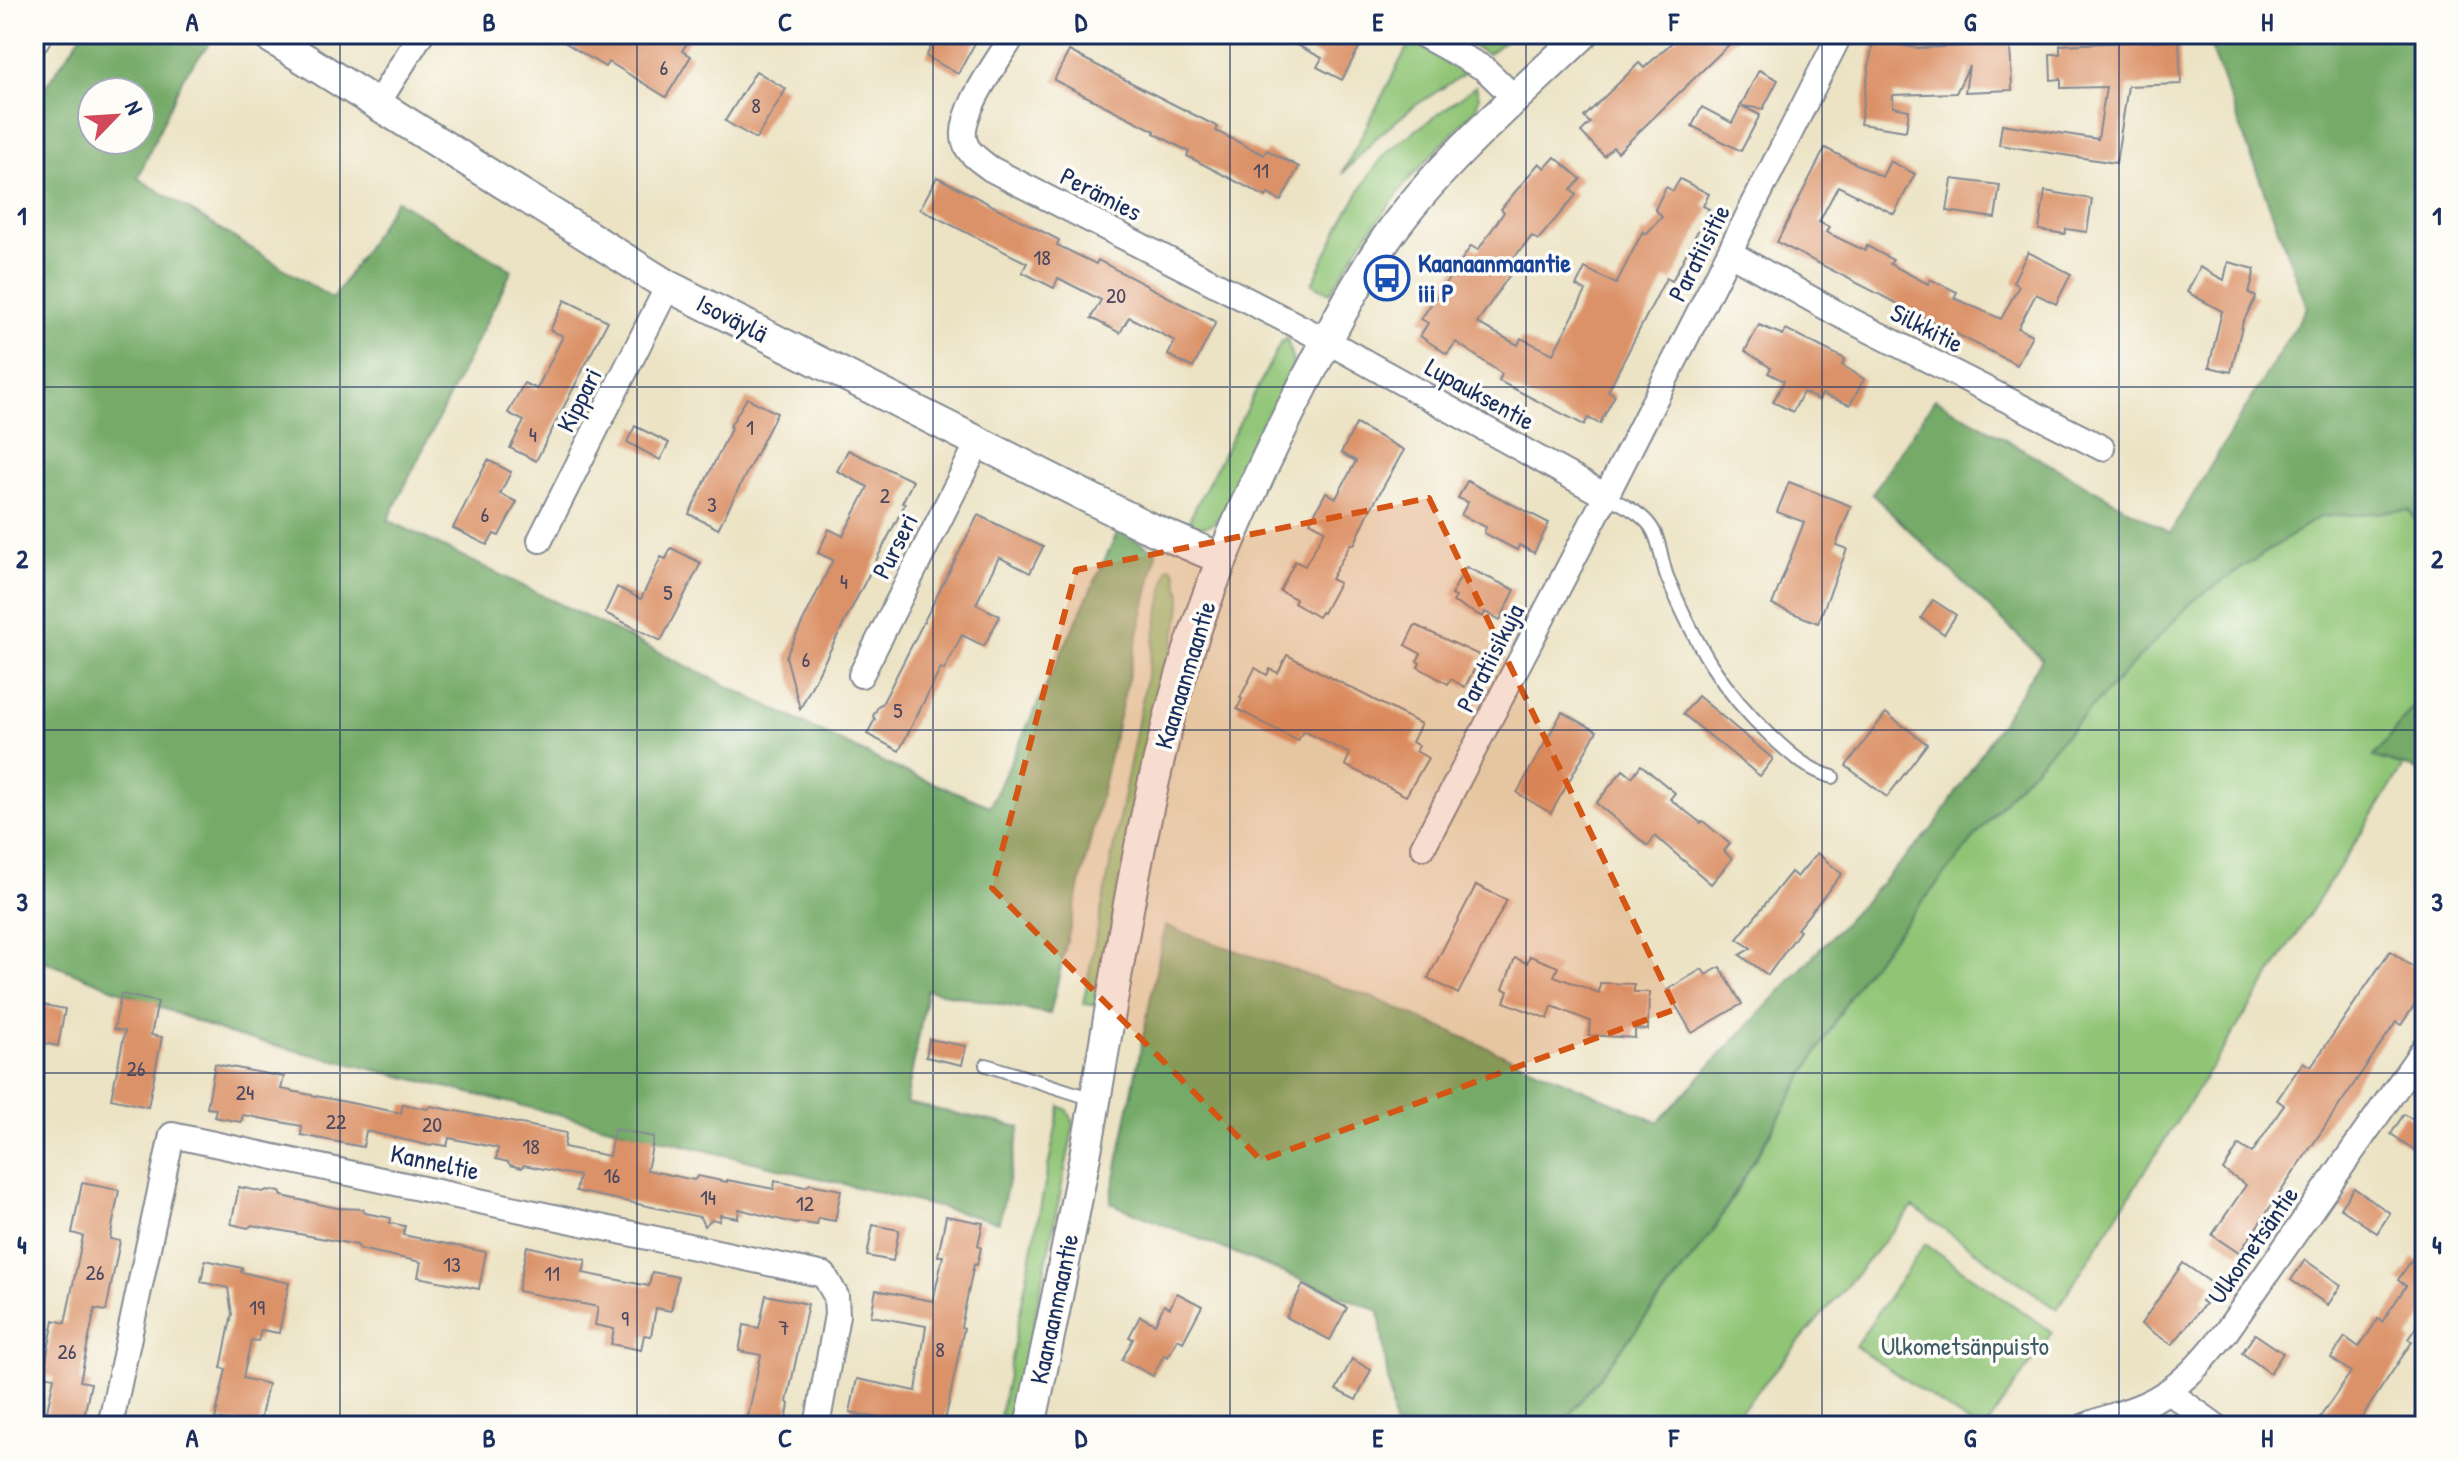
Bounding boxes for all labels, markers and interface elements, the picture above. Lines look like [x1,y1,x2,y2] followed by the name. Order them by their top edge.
[186,4,199,39] text: A
[482,4,496,39] text: B
[778,4,792,39] text: C
[1075,4,1088,39] text: D
[1372,4,1384,39] text: E
[1668,4,1680,39] text: F
[1964,4,1977,39] text: G
[2261,4,2273,39] text: H
[660,52,669,82] house number: 6
[76,76,156,156] north arrow
[751,90,761,120] house number: 8
[118,96,150,119] text: N
[1253,155,1269,185] house number: 11
[1055,158,1148,229] street label: Perämies
[17,198,27,233] text: 1
[1659,198,1738,307] street label: Paratiisitie
[2432,198,2442,233] text: 1
[1033,242,1051,272] house number: 18
[1418,245,1571,310] place label: Kaanaanmaantie iii P
[1363,254,1411,302] bus stop icon: Kaanaanmaantie iii P
[1106,280,1126,310] house number: 20
[691,285,774,350] street label: Isoväylä
[1885,294,1970,361] street label: Silkkitie
[1419,349,1541,438] street label: Lupauksentie
[548,362,610,438] street label: Kippari
[746,412,754,442] house number: 1
[529,419,537,449] house number: 4
[880,480,891,510] house number: 2
[707,489,717,519] house number: 3
[481,499,490,529] house number: 6
[863,507,926,585] street label: Purseri
[16,541,29,576] text: 2
[2431,541,2444,576] text: 2
[840,566,848,596] house number: 4
[663,577,673,607] house number: 5
[1145,597,1224,753] street label: Kaanaanmaantie
[1447,598,1532,718] street label: Paratiisikuja
[802,644,811,674] house number: 6
[893,695,903,725] house number: 5
[16,884,28,919] text: 3
[2431,884,2443,919] text: 3
[126,1053,146,1083] house number: 26
[236,1077,254,1107] house number: 24
[326,1106,347,1136] house number: 22
[422,1109,442,1139] house number: 20
[522,1131,540,1161] house number: 18
[388,1135,483,1188] street label: Kanneltie
[604,1160,621,1190] house number: 16
[2199,1179,2306,1311] street label: Ulkometsäntie
[700,1182,716,1212] house number: 14
[796,1188,815,1218] house number: 12
[17,1227,27,1262] text: 4
[2432,1227,2442,1262] text: 4
[1021,1231,1087,1387] street label: Kaanaanmaantie
[443,1249,461,1279] house number: 13
[85,1257,105,1287] house number: 26
[544,1258,560,1288] house number: 11
[249,1292,265,1322] house number: 19
[621,1303,629,1333] house number: 9
[779,1312,789,1342] house number: 7
[1881,1328,2049,1363] park label: Ulkometsänpuisto
[935,1334,945,1364] house number: 8
[57,1336,77,1366] house number: 26
[186,1420,199,1455] text: A
[482,1420,496,1455] text: B
[778,1420,792,1455] text: C
[1075,1420,1088,1455] text: D
[1372,1420,1384,1455] text: E
[1668,1420,1680,1455] text: F
[1964,1420,1977,1455] text: G
[2261,1420,2273,1455] text: H

